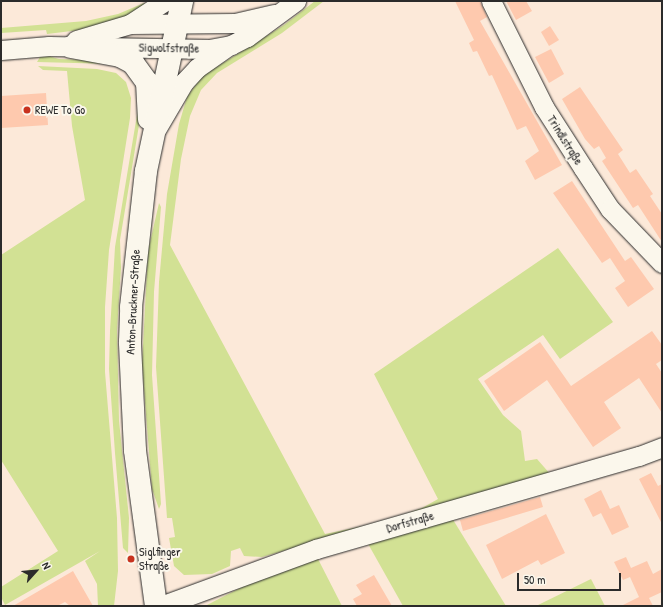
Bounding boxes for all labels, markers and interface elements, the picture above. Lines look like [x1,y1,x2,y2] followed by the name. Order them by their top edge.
[139,40,199,56] street label: Sigwolfstraße
[35,103,85,117] place label: REWE To Go
[22,105,32,115] marker: REWE To Go
[544,113,586,167] street label: Trindlstraße
[123,249,143,355] street label: Anton-Bruckner-Straße
[385,508,435,536] street label: Dorfstraße
[139,545,181,573] place label: Siglfinger Straße
[16,551,56,591] north arrow
[126,554,136,564] marker: Siglfinger Straße
[39,560,54,571] text: N
[519,565,623,591] scale bar
[524,571,545,588] text: 50 m

